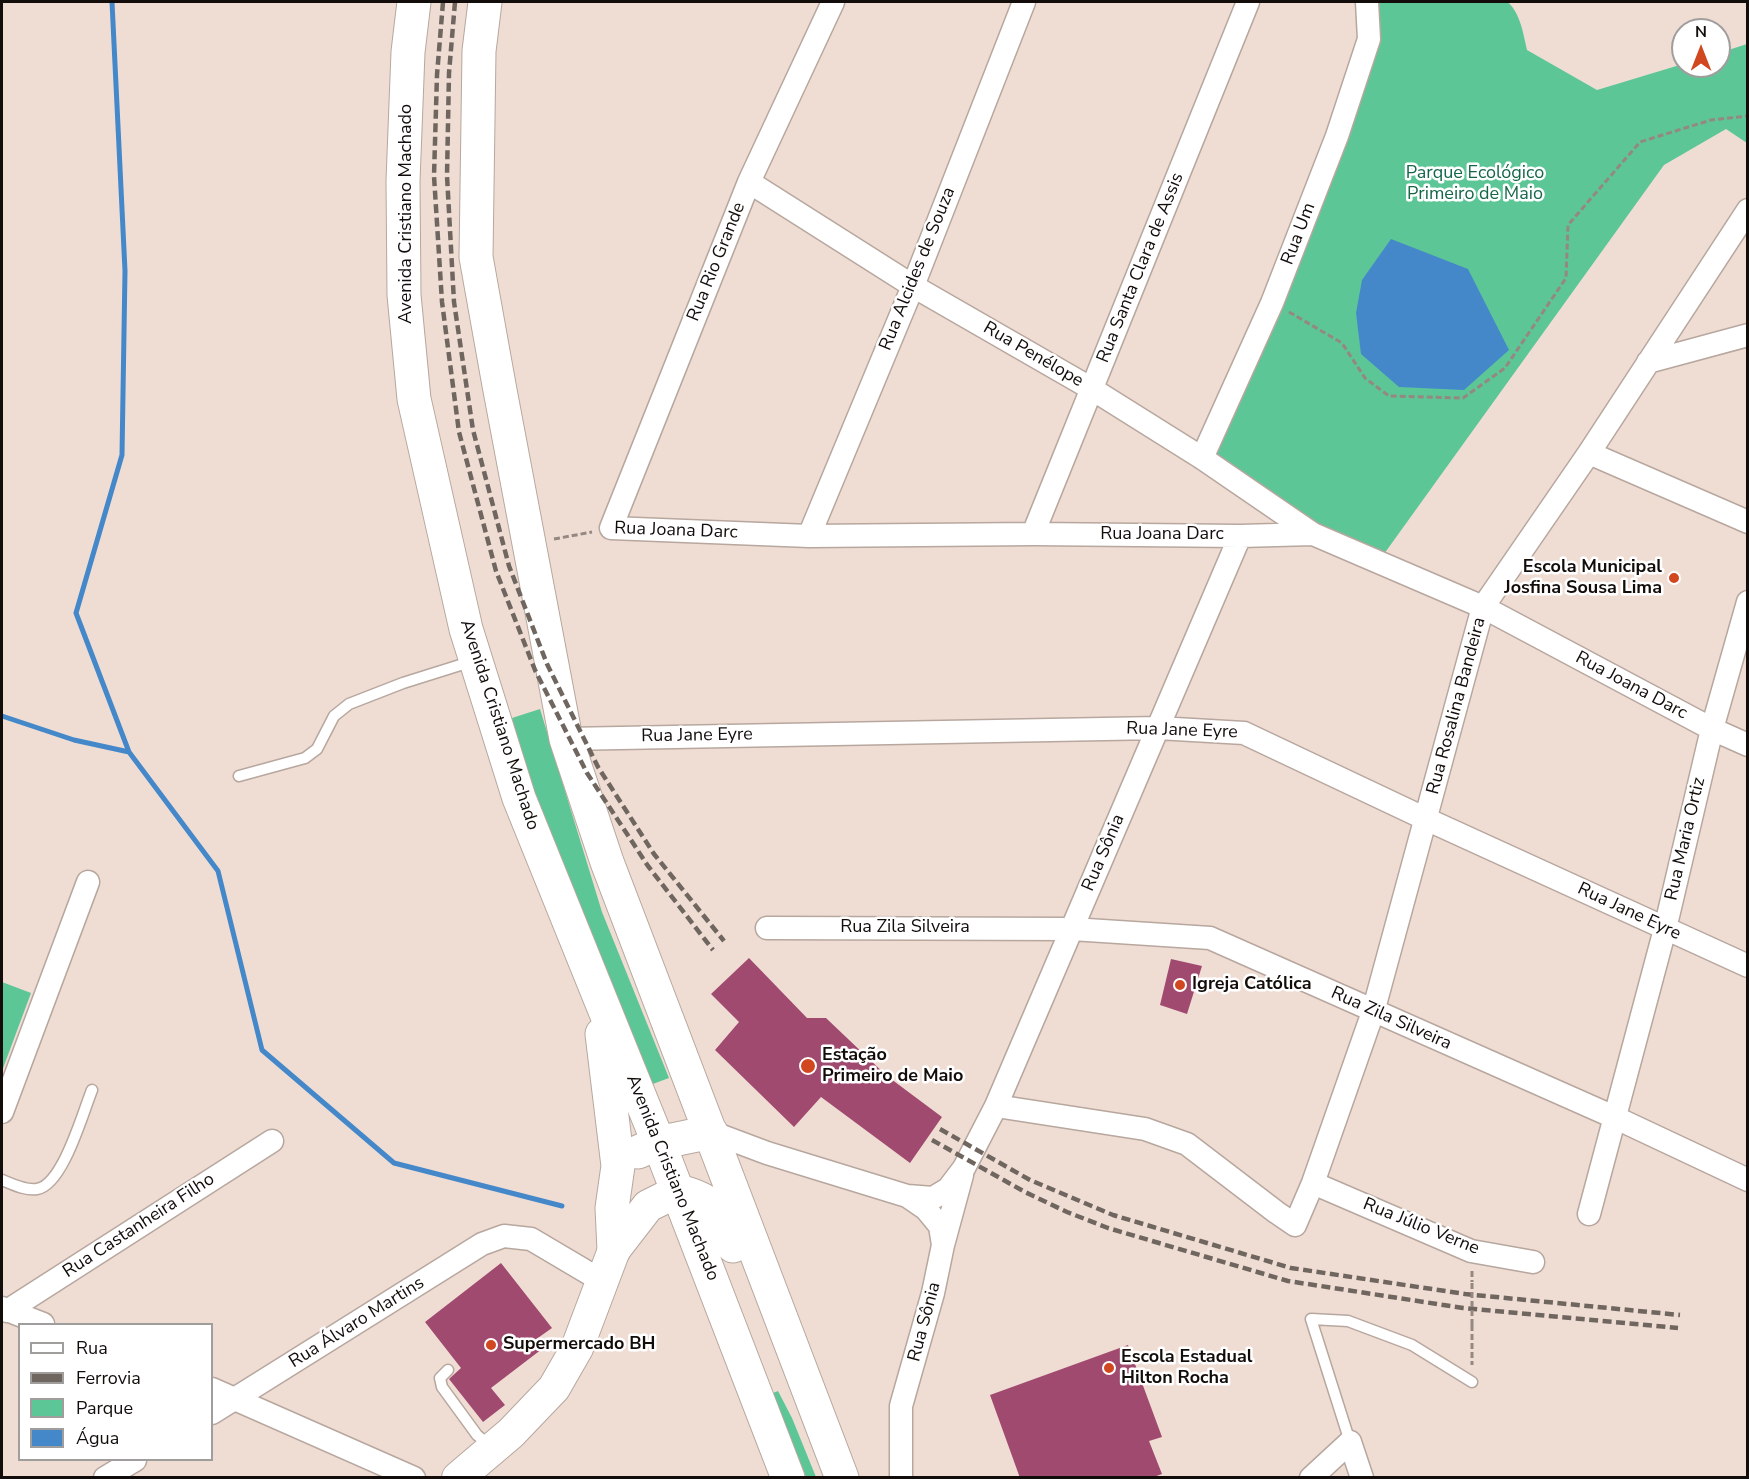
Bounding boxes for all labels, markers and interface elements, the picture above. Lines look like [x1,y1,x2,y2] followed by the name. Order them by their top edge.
[1671,18,1731,78] north arrow
[1695,21,1707,43] text: N
[396,104,418,324] street label: Avenida Cristiano Machado
[1406,163,1544,206] park label: Parque Ecológico Primeiro de Maio
[1093,170,1189,366] street label: Rua Santa Clara de Assis
[875,184,961,354] street label: Rua Alcides de Souza
[683,199,751,325] street label: Rua Rio Grande
[1277,200,1321,268] street label: Rua Um
[979,318,1087,392] street label: Rua Penélope
[614,518,738,544] street label: Rua Joana Darc
[1100,524,1224,546] street label: Rua Joana Darc
[1504,557,1662,600] place label: Escola Municipal Josfina Sousa Lima
[1667,571,1681,585] marker: Escola Municipal Josfina Sousa Lima
[1423,615,1491,797] street label: Rua Rosalina Bandeira
[455,617,543,833] street label: Avenida Cristiano Machado
[1571,647,1691,725] street label: Rua Joana Darc
[1126,718,1238,744] street label: Rua Jane Eyre
[641,724,753,748] street label: Rua Jane Eyre
[1661,775,1711,903] street label: Rua Maria Ortiz
[1078,811,1130,895] street label: Rua Sônia
[1574,879,1684,945] street label: Rua Jane Eyre
[840,917,970,939] street label: Rua Zila Silveira
[1192,974,1312,996] place label: Igreja Católica
[1173,978,1187,992] marker: Igreja Católica
[1327,983,1455,1055] street label: Rua Zila Silveira
[822,1045,963,1088] place label: Estação Primeiro de Maio
[799,1057,817,1075] marker: Estação Primeiro de Maio
[621,1072,723,1284] street label: Avenida Cristiano Machado
[59,1169,219,1283] street label: Rua Castanheira Filho
[1360,1194,1482,1260] street label: Rua Júlio Verne
[285,1273,429,1373] street label: Rua Álvaro Martins
[904,1280,946,1364] street label: Rua Sônia
[18,1323,213,1461] legend
[503,1334,655,1356] place label: Supermercado BH
[76,1336,108,1360] text: Rua
[484,1338,498,1352] marker: Supermercado BH
[1121,1347,1252,1390] place label: Escola Estadual Hilton Rocha
[1102,1361,1116,1375] marker: Escola Estadual Hilton Rocha
[76,1366,141,1390] text: Ferrovia
[76,1396,133,1420] text: Parque
[76,1426,119,1450] text: Água

